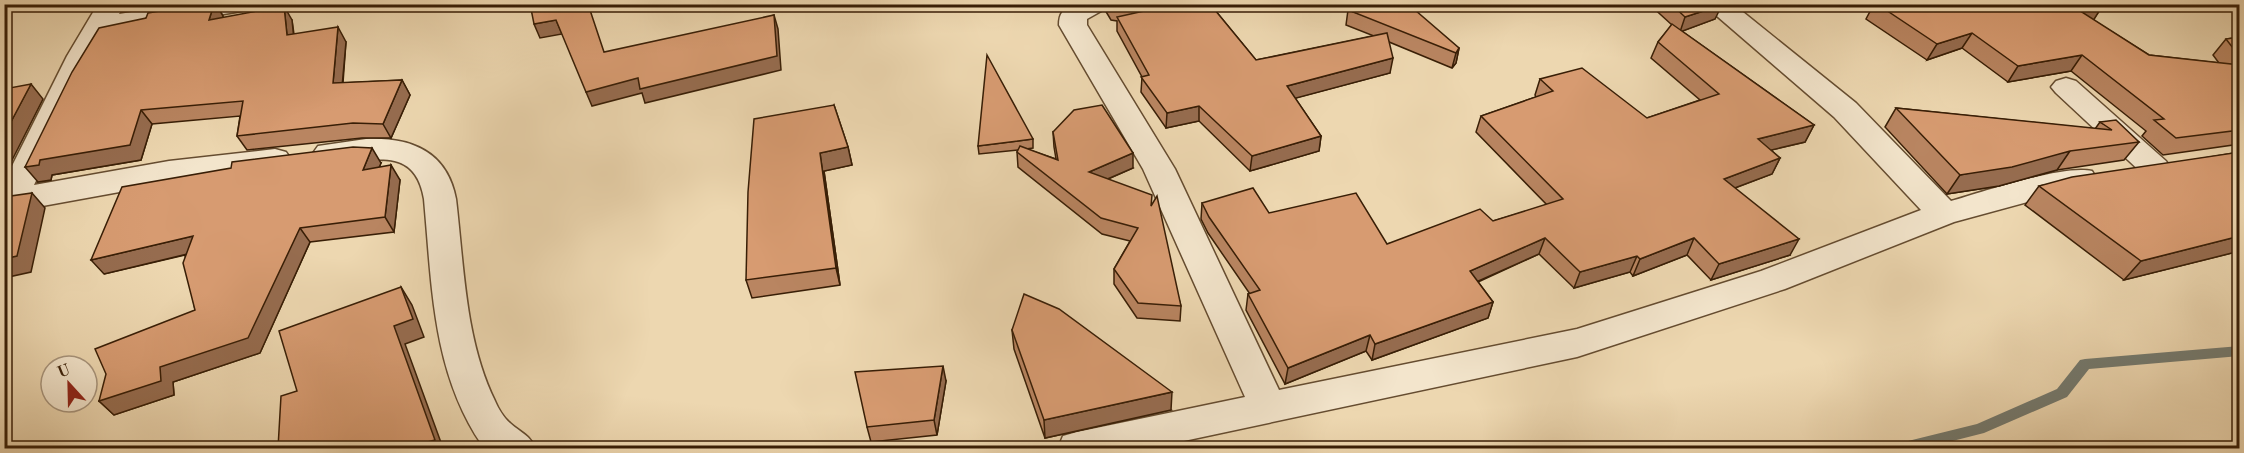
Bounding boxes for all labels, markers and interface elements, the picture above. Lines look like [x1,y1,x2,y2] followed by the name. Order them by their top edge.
[39,354,99,414] north arrow
[55,362,73,382] text: U

